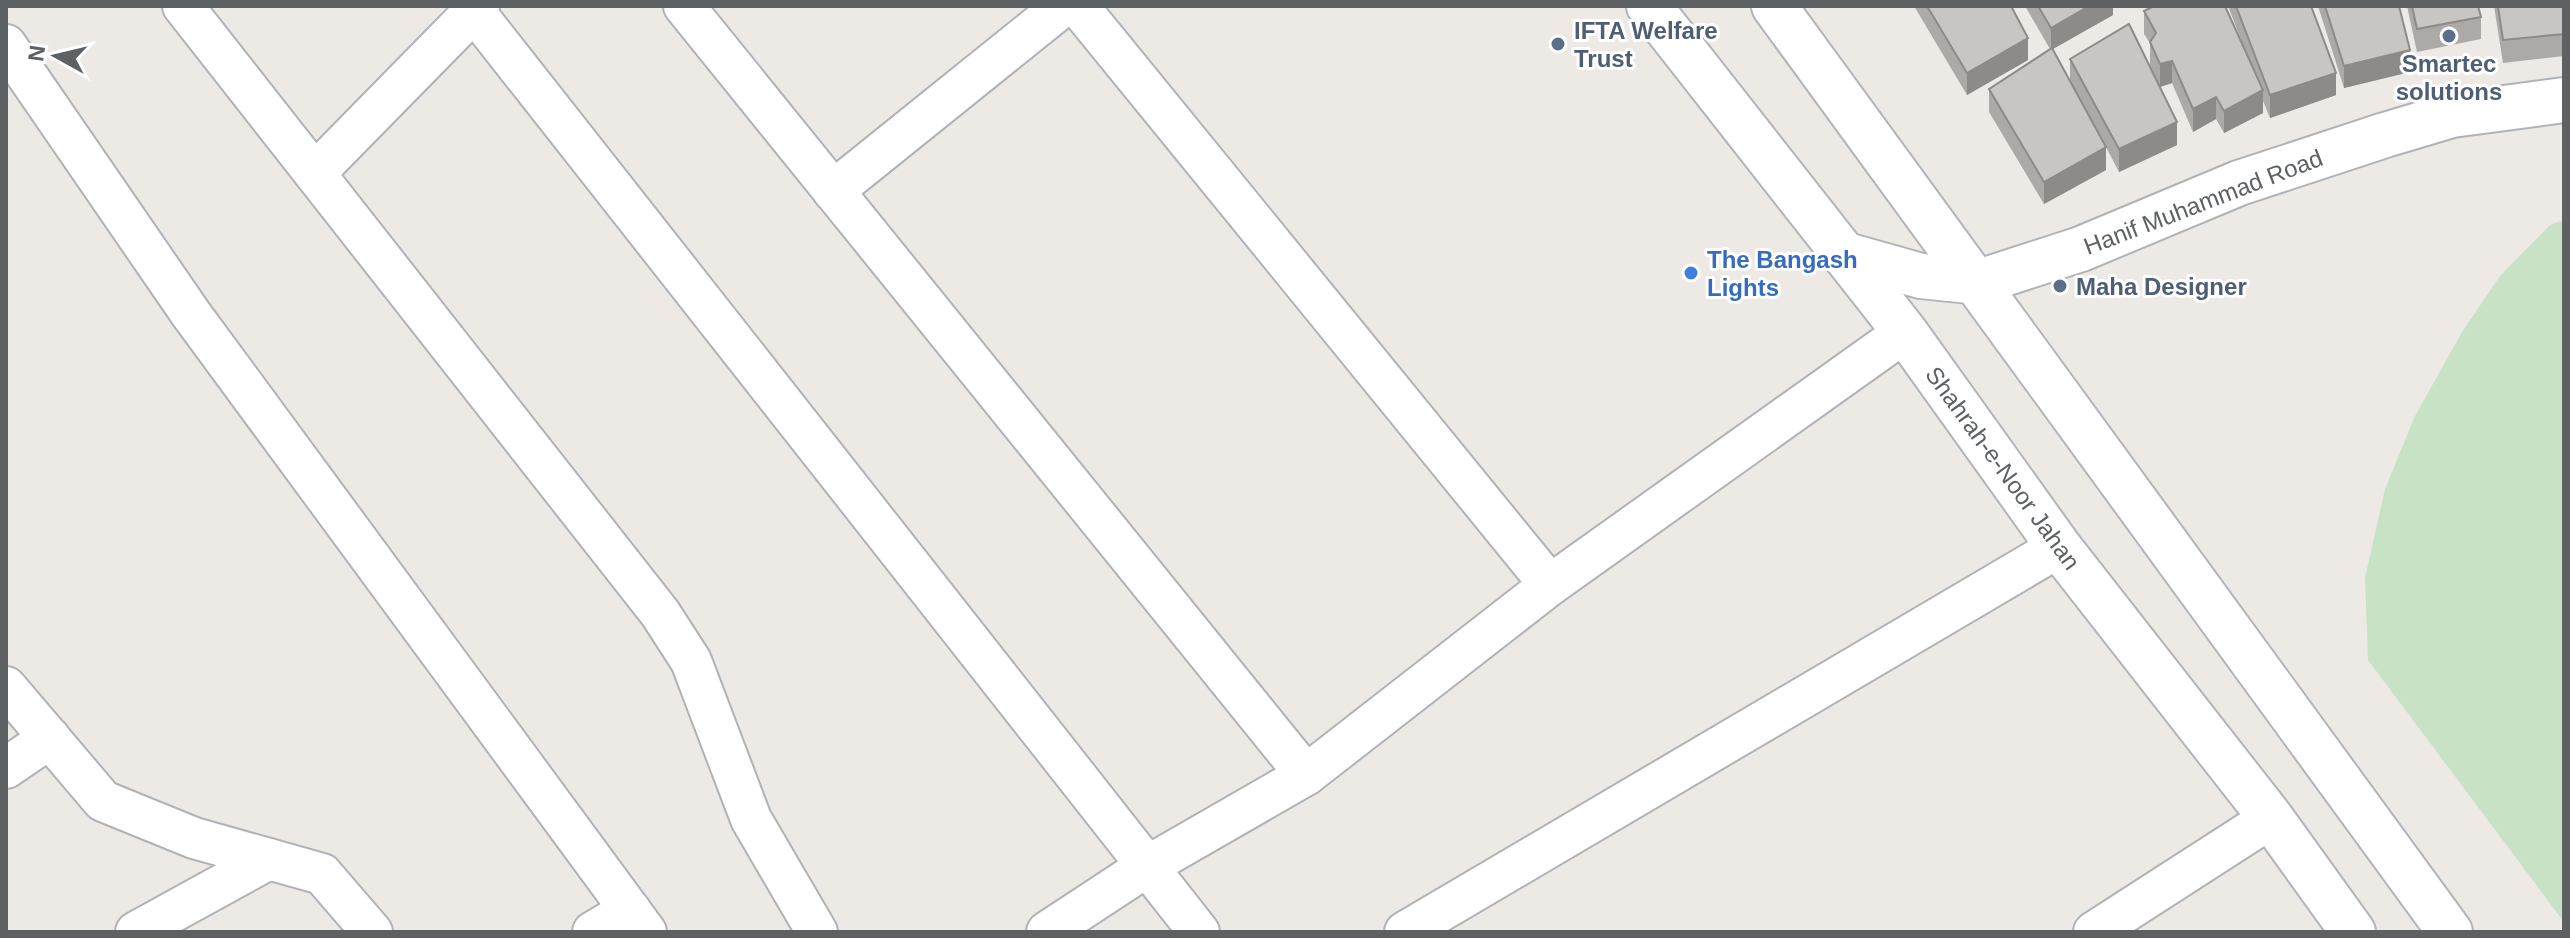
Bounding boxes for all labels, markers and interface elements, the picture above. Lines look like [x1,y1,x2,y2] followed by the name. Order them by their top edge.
[16,16,96,96] north arrow
[1574,17,1718,72] place label: IFTA Welfare Trust
[2440,27,2458,45] marker: Smartec solutions
[1549,35,1567,53] marker: IFTA Welfare Trust
[23,44,50,63] text: N
[2396,50,2502,105] place label: Smartec solutions
[2080,144,2326,260] street label: Hanif Muhammad Road
[1707,246,1858,301] place label: The Bangash Lights
[1682,264,1700,282] marker: The Bangash Lights
[2076,273,2247,300] place label: Maha Designer
[2051,277,2069,295] marker: Maha Designer
[1920,361,2086,575] street label: Shahrah-e-Noor Jahan

